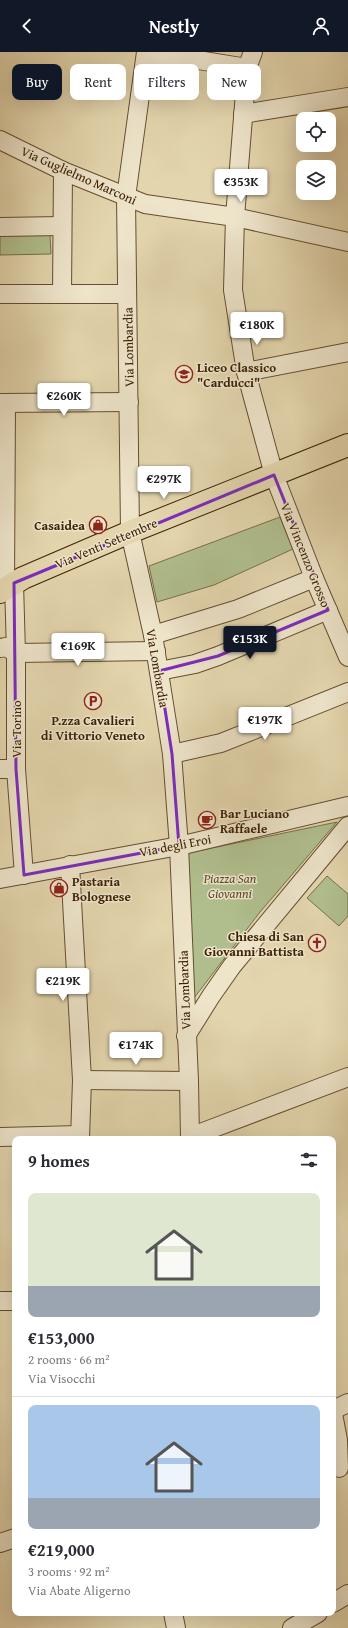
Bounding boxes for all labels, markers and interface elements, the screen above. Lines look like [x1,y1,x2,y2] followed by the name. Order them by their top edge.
[149,13,199,40] text: Nestly
[16,15,38,37] icon: back
[310,15,332,37] icon: person
[12,64,62,100] chip: Buy
[70,64,126,100] chip: Rent
[134,64,199,100] chip: Filters
[207,64,261,100] chip: New
[296,112,336,200] map controls
[296,112,336,152] button: locate
[18,141,140,210] street label: Via Guglielmo Marconi
[296,160,336,200] button: layers
[213,169,269,203] pin: €353K
[223,172,259,191] text: €353K
[118,306,139,387] street label: Via Lombardia
[229,312,285,346] pin: €180K
[239,315,275,334] text: €180K
[197,358,276,392] place label: Liceo Classico "Carducci"
[174,364,194,384] school or university icon: Liceo Classico "Carducci"
[36,383,92,417] pin: €260K
[46,386,82,405] text: €260K
[136,466,192,500] pin: €297K
[146,469,182,488] text: €297K
[276,500,335,611] street label: Via Vincenzo Grosso
[52,513,160,574] street label: Via Venti Settembre
[88,515,108,535] shop icon: Casaidea
[34,516,85,535] place label: Casaidea
[222,626,278,660] pin: €153K
[141,627,174,710] street label: Via Lombardia
[232,629,268,648] text: €153K
[50,633,106,667] pin: €169K
[60,636,96,655] text: €169K
[83,691,103,711] parking icon: P.zza Cavalieri di Vittorio Veneto
[7,700,26,758] street label: Via Torino
[237,707,293,741] pin: €197K
[247,710,283,729] text: €197K
[41,711,145,745] place label: P.zza Cavalieri di Vittorio Veneto
[220,804,289,838] place label: Bar Luciano Raffaele
[197,810,217,830] cafe icon: Bar Luciano Raffaele
[138,829,213,862] street label: Via degli Eroi
[203,869,257,903] park label: Piazza San Giovanni
[72,872,131,906] place label: Pastaria Bolognese
[49,878,69,898] shop icon: Pastaria Bolognese
[204,927,304,961] place label: Chiesa di San Giovanni Battista
[307,933,327,953] church icon: Chiesa di San Giovanni Battista
[174,949,195,1030] street label: Via Lombardia
[35,968,91,1002] pin: €219K
[45,971,81,990] text: €219K
[108,1032,164,1066] pin: €174K
[118,1035,154,1054] text: €174K
[28,1148,90,1173] text: 9 homes
[298,1149,320,1171] icon: filters
[138,1219,210,1291] icon: home
[28,1325,94,1350] text: €153,000
[28,1350,110,1369] text: 2 rooms · 66 m²
[28,1369,95,1388] text: Via Visocchi
[138,1431,210,1503] icon: home
[28,1537,94,1562] text: €219,000
[28,1562,110,1581] text: 3 rooms · 92 m²
[28,1581,131,1600] text: Via Abate Aligerno

